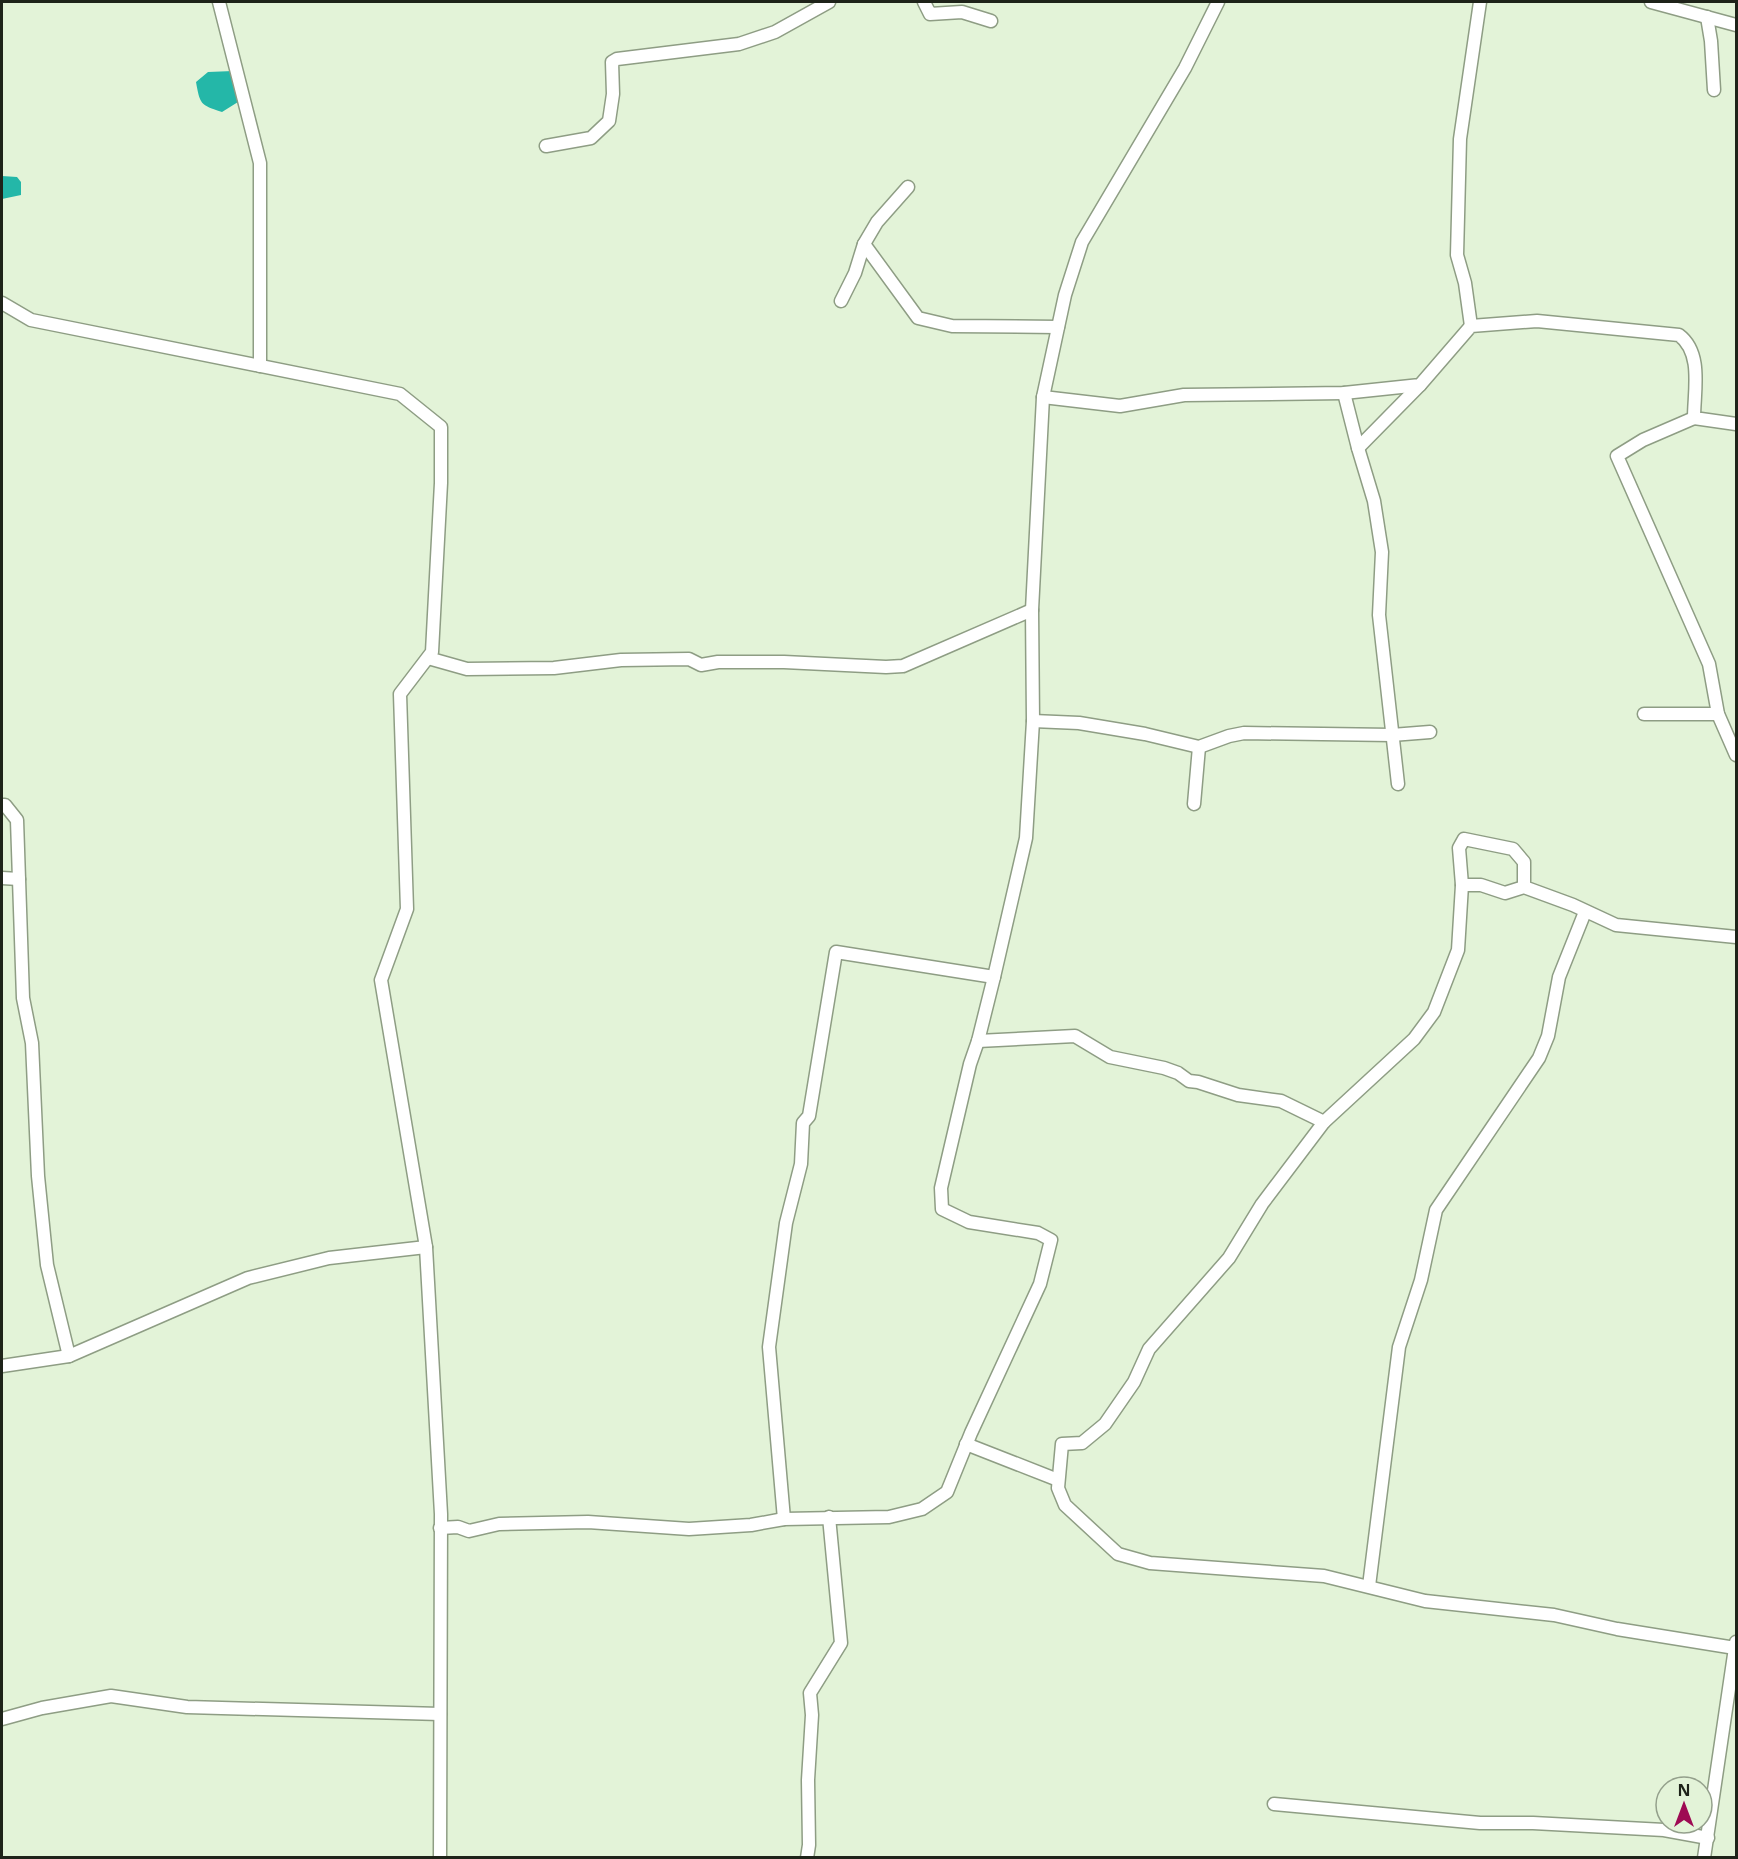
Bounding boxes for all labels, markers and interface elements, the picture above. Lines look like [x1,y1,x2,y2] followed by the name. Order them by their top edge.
[1654,1775,1714,1835] north arrow
[1677,1779,1691,1801] text: N

